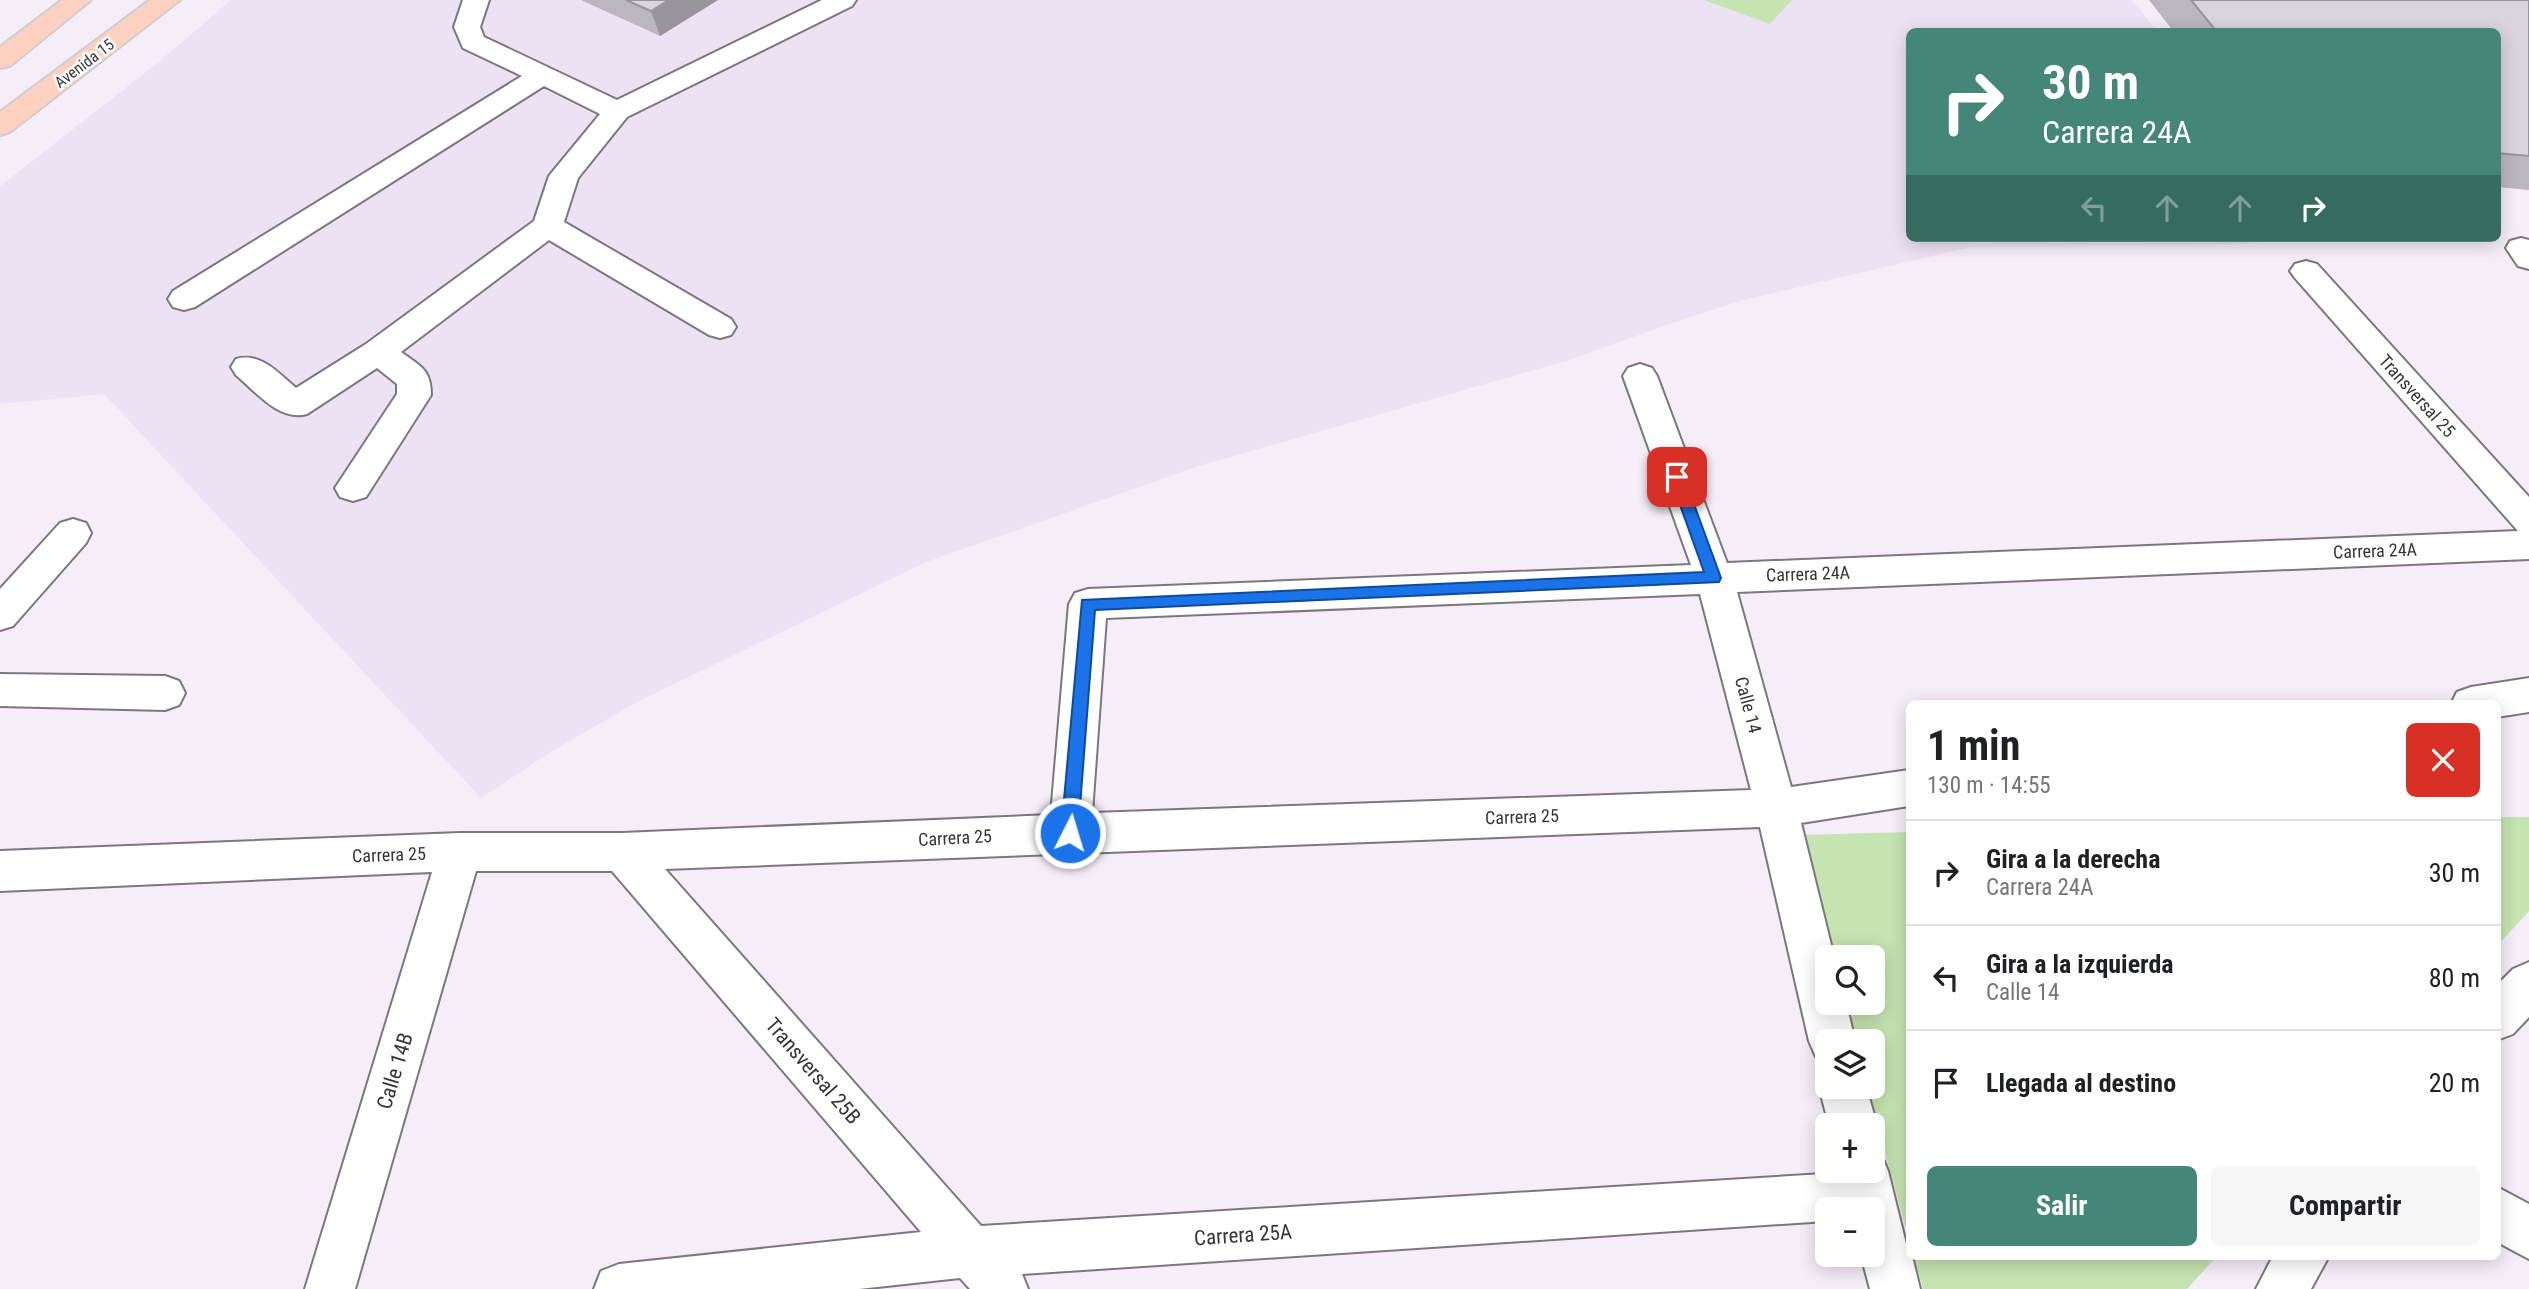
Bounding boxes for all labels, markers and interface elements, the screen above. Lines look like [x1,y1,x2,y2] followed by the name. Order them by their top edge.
[51,35,118,92] street label: Avenida 15
[2042,54,2139,111] text: 30 m
[1927,56,2018,147] icon: right
[2042,113,2192,151] text: Carrera 24A
[2075,189,2113,227] icon: left
[2148,189,2186,227] icon: ahead
[2221,189,2259,227] icon: ahead
[2294,189,2332,227] icon: right
[2375,350,2460,441] street label: Transversal 25
[1647,447,1707,507] pin
[1658,458,1696,496] icon: arrive
[2333,539,2418,562] street label: Carrera 24A
[1766,562,1851,585] street label: Carrera 24A
[1731,674,1766,735] street label: Calle 14
[1927,721,2020,770] text: 1 min
[2406,723,2480,797] button: close
[1927,772,2051,799] text: 130 m · 14:55
[1033,796,1107,870] position arrow
[1485,805,1559,828] street label: Carrera 25
[918,825,992,850] street label: Carrera 25
[352,843,426,866] street label: Carrera 25
[1986,844,2160,874] text: Gira a la derecha
[1927,854,1965,892] icon: right
[2429,858,2480,888] text: 30 m
[1986,874,2093,901] text: Carrera 24A
[1815,945,1885,1267] map controls
[1815,945,1885,1015] button: search
[1986,949,2174,979] text: Gira a la izquierda
[1927,959,1965,997] icon: left
[2429,963,2480,993] text: 80 m
[1986,979,2059,1006] text: Calle 14
[760,1013,866,1129] street label: Transversal 25B
[1815,1029,1885,1099] button: layers
[372,1030,418,1112] street label: Calle 14B
[1927,1064,1965,1102] icon: arrive
[1986,1068,2176,1098] text: Llegada al destino
[2429,1068,2480,1098] text: 20 m
[1815,1113,1885,1183] button: +
[1927,1166,2197,1246] button: Salir
[2211,1166,2480,1246] button: Compartir
[1815,1197,1885,1267] button: −
[1193,1220,1293,1250] street label: Carrera 25A

